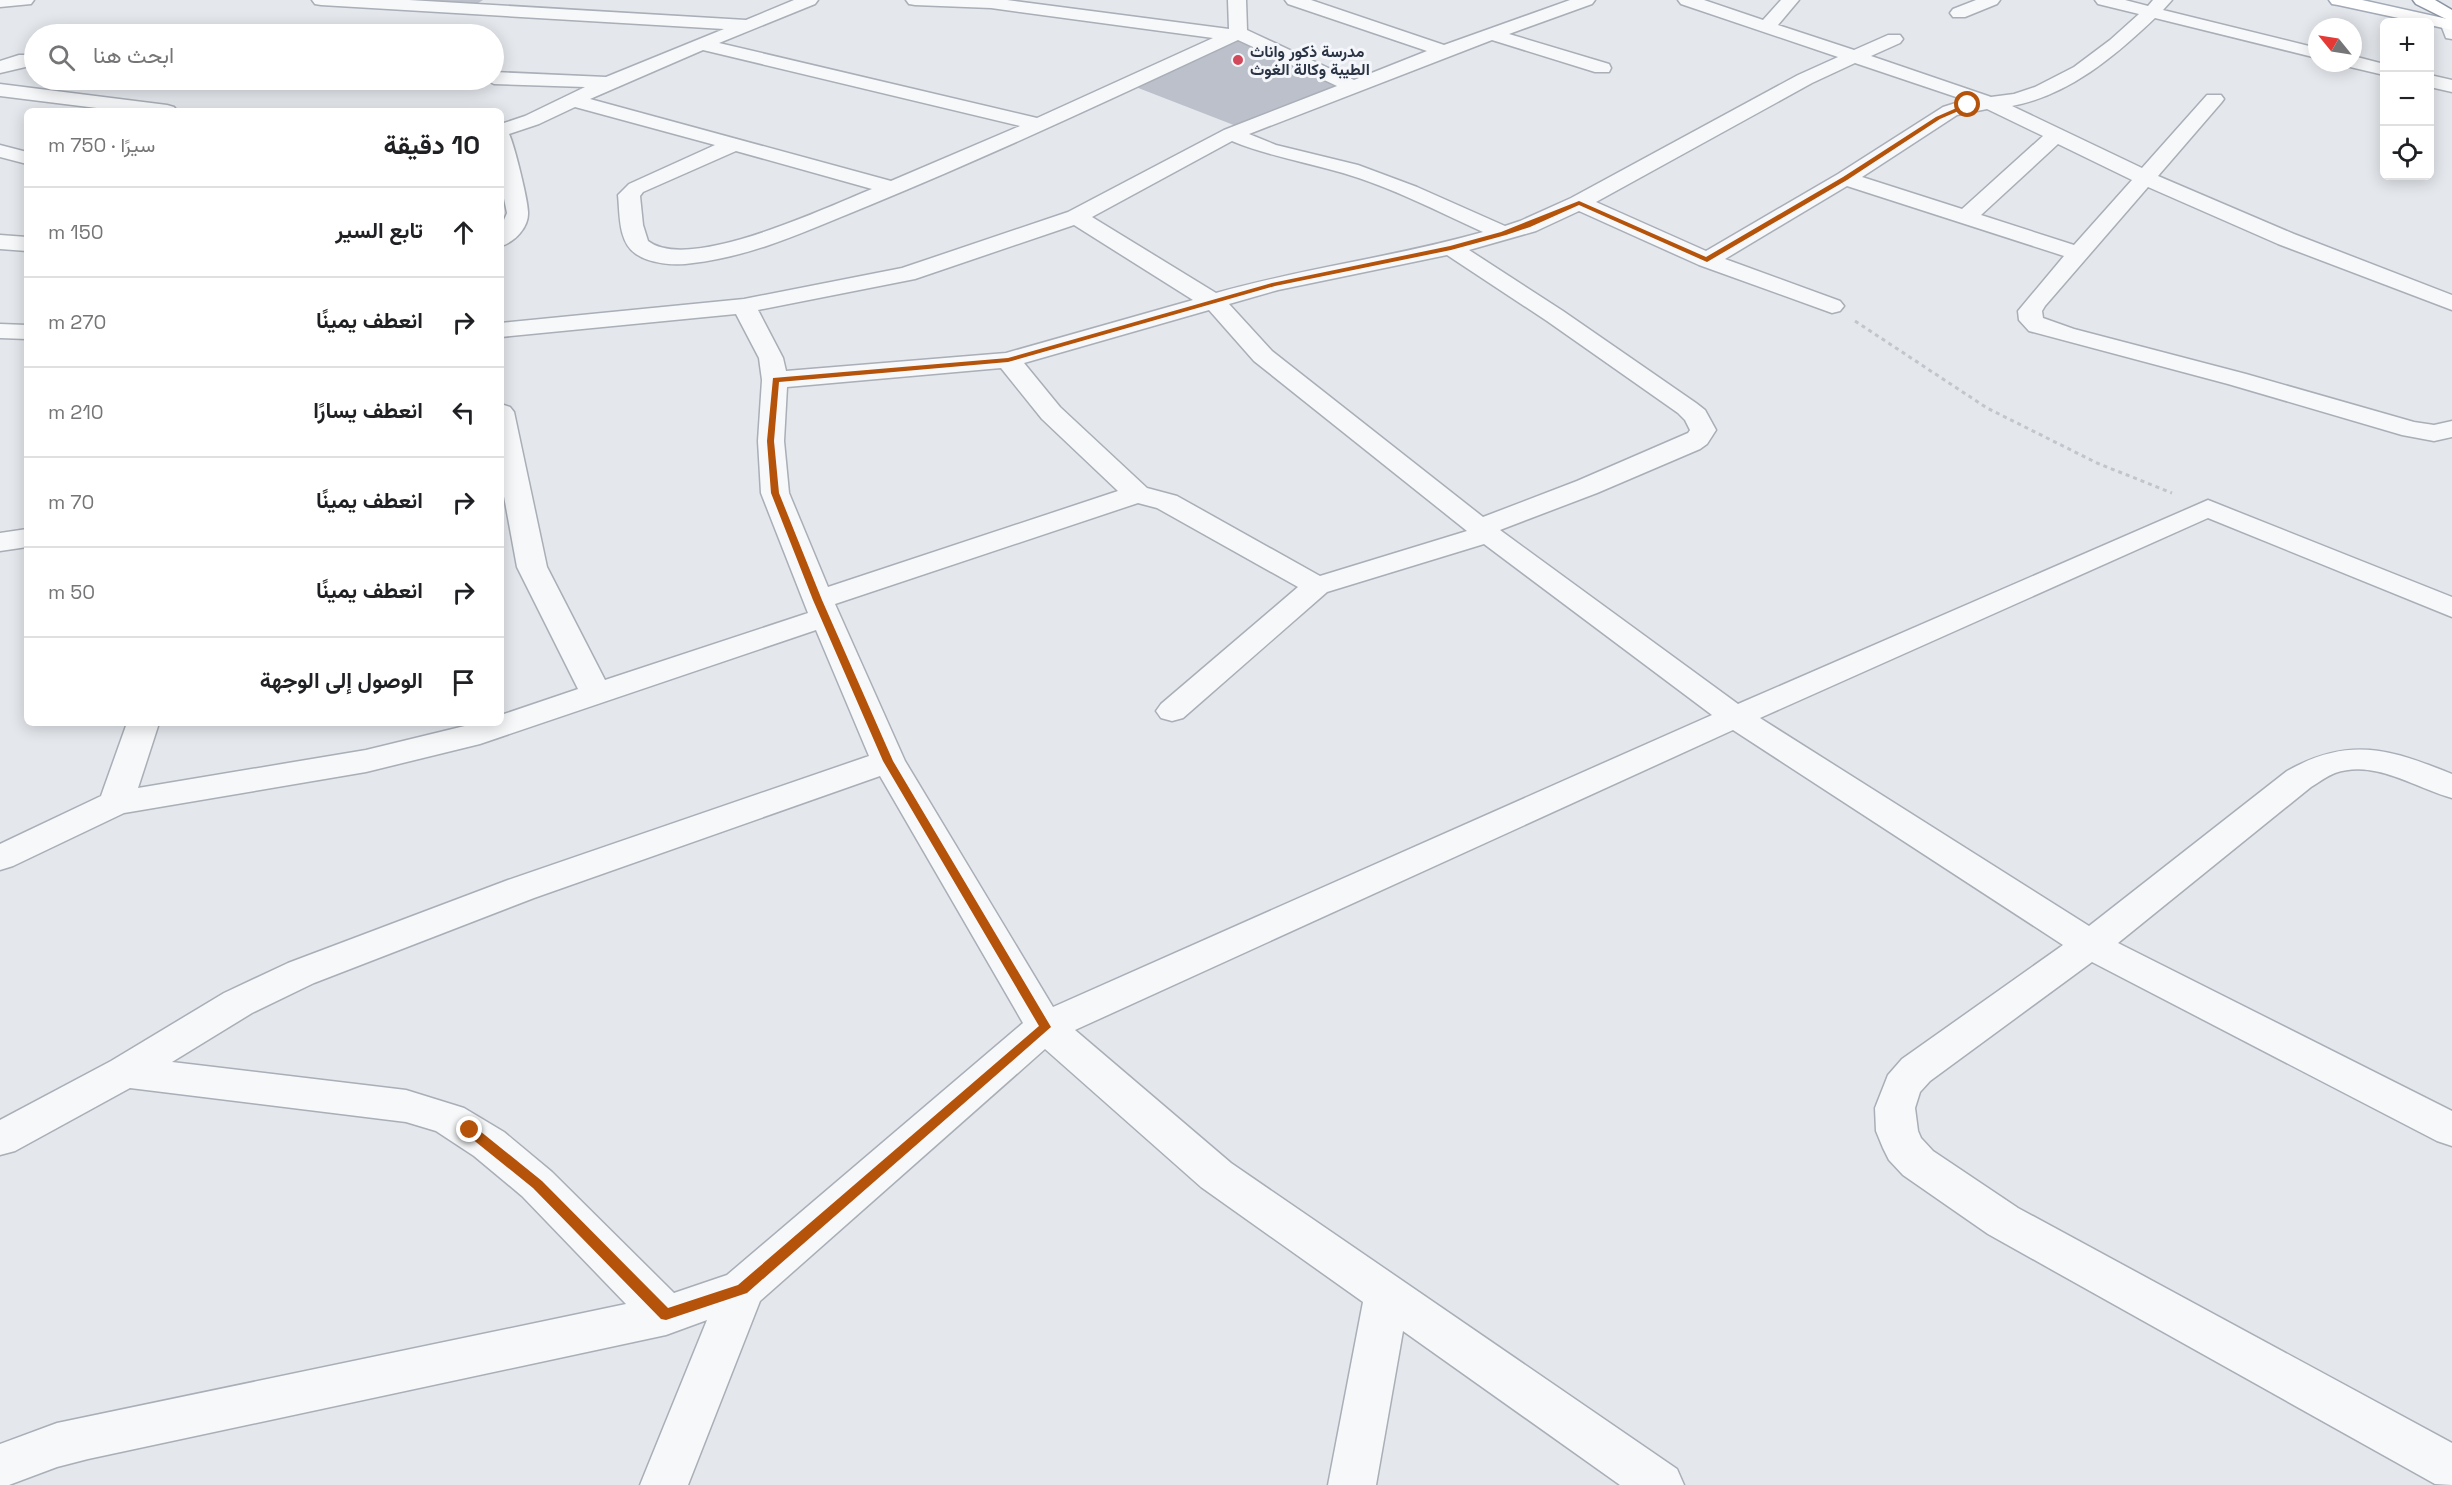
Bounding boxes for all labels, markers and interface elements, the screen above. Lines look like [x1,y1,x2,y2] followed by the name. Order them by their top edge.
[2308,18,2362,72] north arrow
[2380,18,2434,180] map controls
[2380,18,2434,72] button: +
[24,24,504,90] search box
[45,41,78,74] icon: search
[93,41,174,69] text: ابحث هنا
[1250,41,1370,80] place label: مدرسة ذكور واناث الطيبة وكالة الغوث
[1231,53,1245,67] marker: مدرسة ذكور واناث الطيبة وكالة الغوث
[2380,72,2434,126] button: −
[1954,91,1980,117] route start
[2380,126,2434,180] button: locate
[383,128,480,162] text: 10 دقيقة
[48,132,155,158] text: سيرًا · 750 m
[335,216,423,244] text: تابع السير
[447,216,480,249] icon: ahead
[48,219,104,245] text: 150 m
[316,306,423,334] text: انعطف يمينًا
[447,306,480,339] icon: right
[48,309,106,335] text: 270 m
[313,396,423,424] text: انعطف يسارًا
[447,396,480,429] icon: left
[48,399,104,425] text: 210 m
[316,486,423,514] text: انعطف يمينًا
[447,486,480,519] icon: right
[48,489,94,515] text: 70 m
[316,576,423,604] text: انعطف يمينًا
[447,576,480,609] icon: right
[48,579,95,605] text: 50 m
[260,666,423,694] text: الوصول إلى الوجهة
[447,666,480,699] icon: arrive
[456,1116,482,1142] route end

